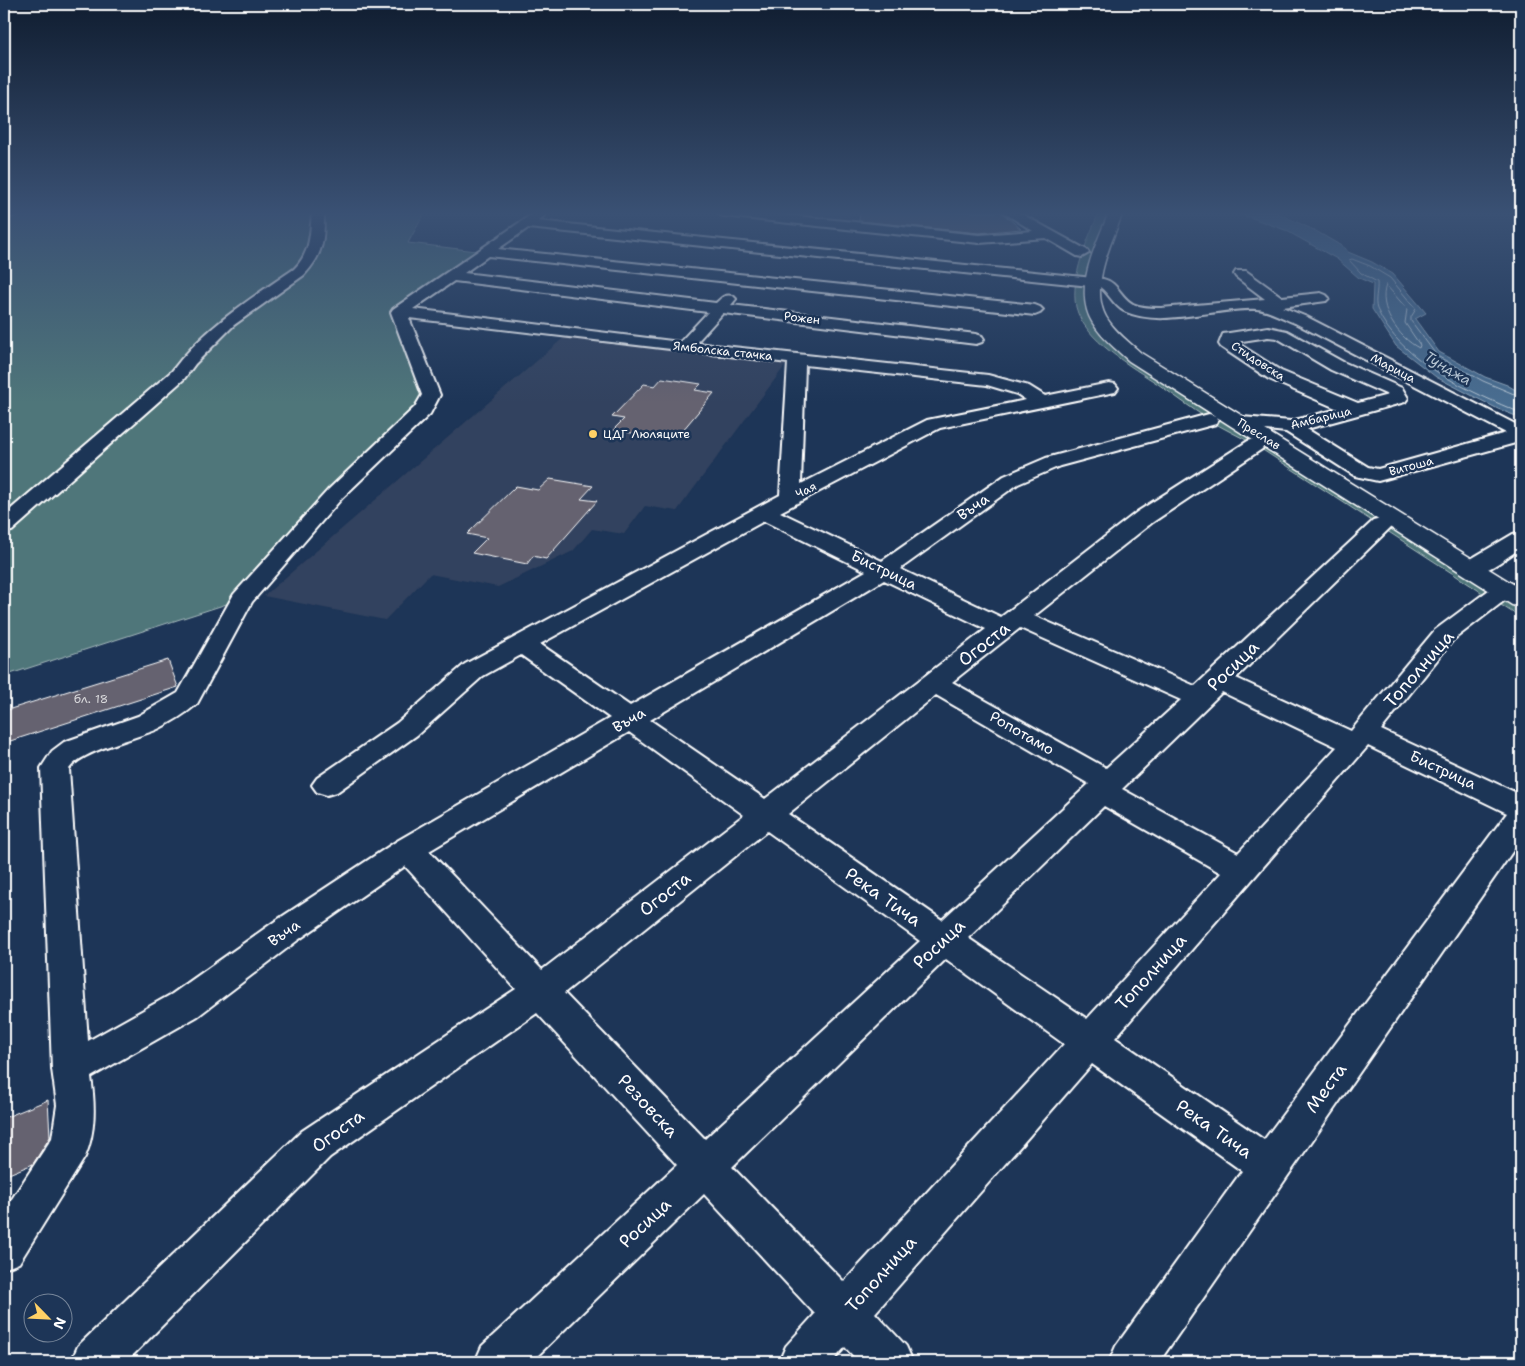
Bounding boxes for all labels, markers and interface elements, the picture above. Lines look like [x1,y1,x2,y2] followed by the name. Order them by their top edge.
[783,308,821,328] street label: Рожен
[672,338,774,364] street label: Ямболска стачка
[1228,338,1288,385] street label: Стидовска
[1421,347,1475,389] water label: Тунджа
[1368,350,1419,387] street label: Марица
[1289,403,1354,433] street label: Амбарица
[1234,415,1284,453] street label: Преслав
[603,426,690,442] place label: ЦДГ Люляците
[587,428,599,440] marker: ЦДГ Люляците
[1387,452,1435,480] street label: Витоша
[793,478,819,502] street label: Чая
[953,488,993,525] street label: Въча
[848,545,921,595] street label: Бистрица
[953,616,1015,672] street label: Огоста
[1379,625,1459,713] street label: Тополница
[1202,635,1264,697] street label: Росица
[74,691,108,707] house number: бл. 18
[609,702,650,737] street label: Въча
[986,706,1058,760] street label: Ропотамо
[1407,746,1480,794] street label: Бистрица
[840,862,926,932] street label: Река Тича
[634,866,696,922] street label: Огоста
[264,914,304,951] street label: Въча
[908,914,970,974] street label: Росица
[1110,929,1192,1015] street label: Тополница
[1300,1058,1352,1118] street label: Места
[612,1069,684,1143] street label: Резовска
[1171,1094,1257,1164] street label: Река Тича
[307,1104,369,1158] street label: Огоста
[614,1193,676,1253] street label: Росица
[840,1231,922,1317] street label: Тополница
[22,1294,72,1344] north arrow
[49,1315,70,1332] text: N

